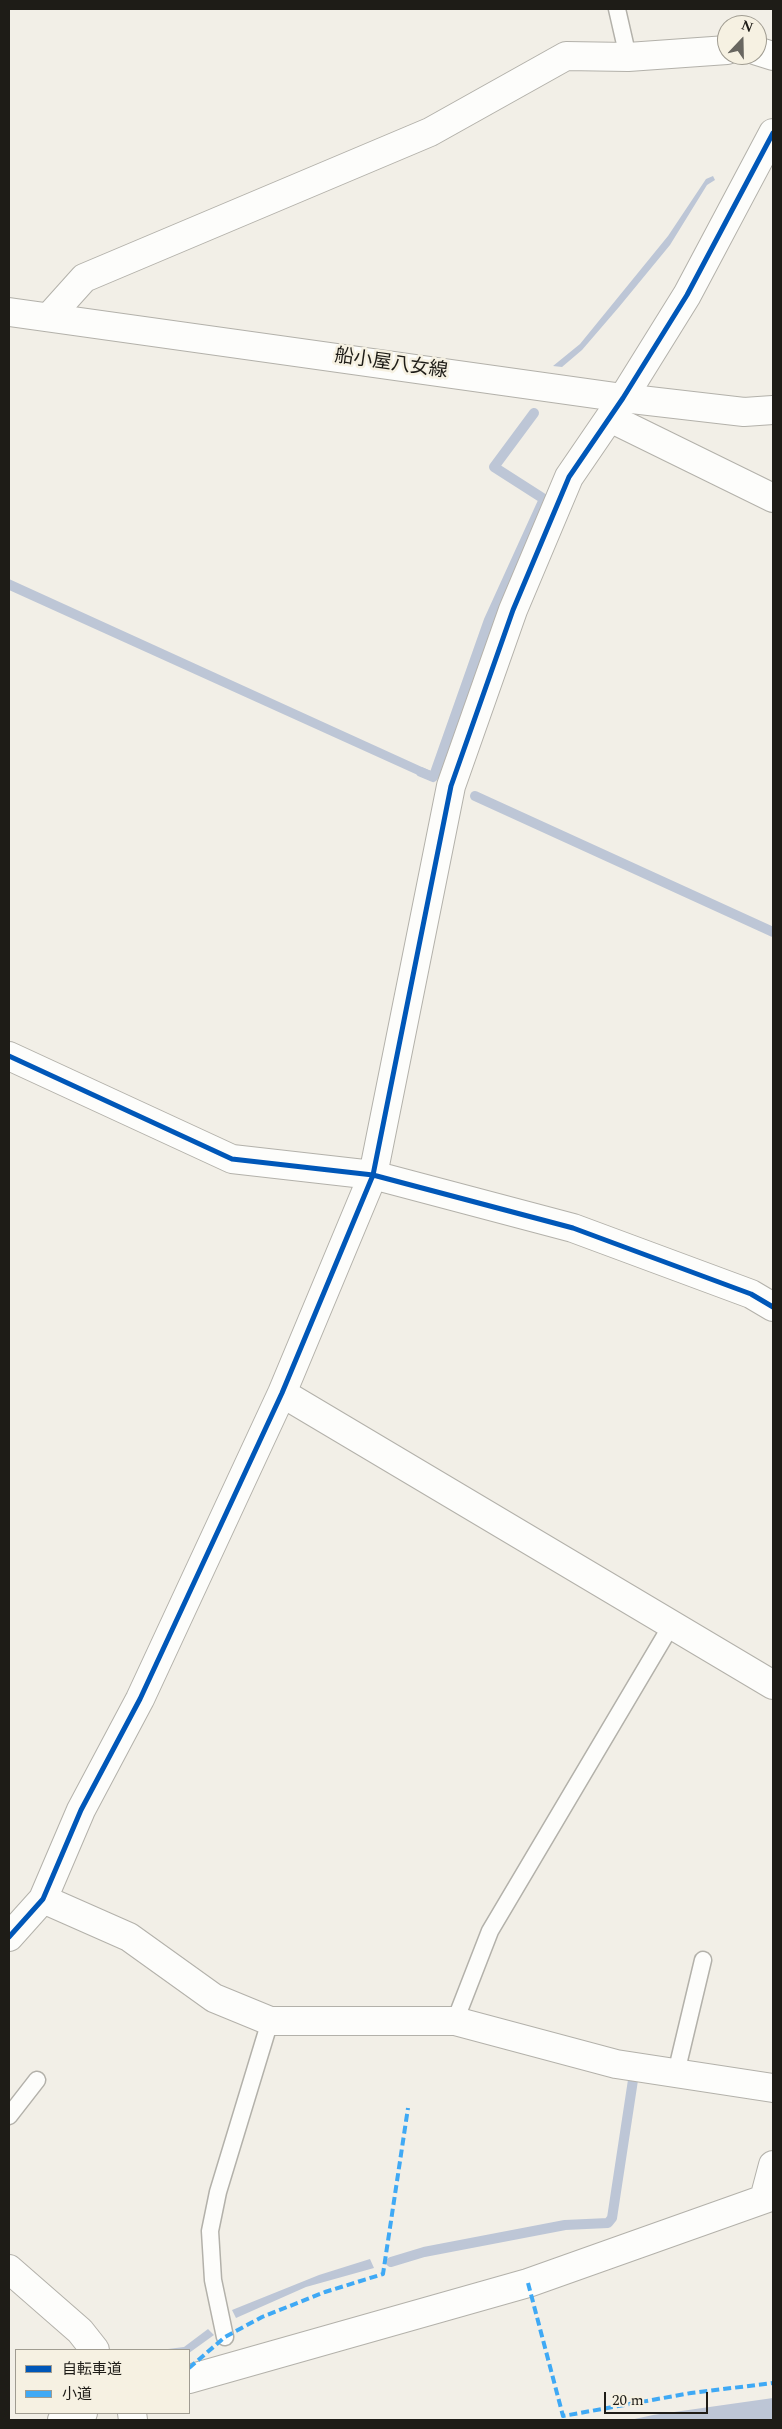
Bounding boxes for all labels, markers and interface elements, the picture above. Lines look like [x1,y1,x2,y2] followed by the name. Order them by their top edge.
[717,15,767,65] north arrow
[738,15,756,38] text: N
[333,346,449,384] street label: 船小屋八女線
[15,2349,190,2414] legend
[62,2358,122,2381] text: 自転車道
[607,2382,711,2414] scale bar
[62,2383,92,2406] text: 小道
[612,2389,644,2412] text: 20 m

